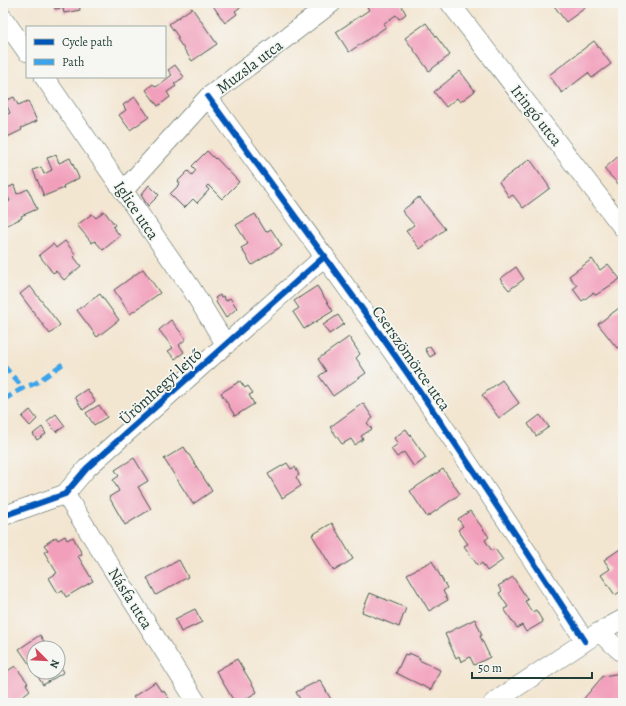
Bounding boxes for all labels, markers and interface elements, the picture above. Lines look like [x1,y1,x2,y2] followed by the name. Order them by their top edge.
[26,26,166,78] legend
[62,34,113,50] text: Cycle path
[212,34,288,99] street label: Muzsla utca
[62,54,85,70] text: Path
[505,80,567,151] street label: Iringó utca
[108,177,164,245] street label: Iglice utca
[367,302,456,416] street label: Cserszömörce utca
[114,344,207,430] street label: Ürömhegyi lejtő
[103,564,158,634] street label: Násfa utca
[26,640,66,680] north arrow
[472,654,592,680] scale bar
[46,657,63,671] text: N
[478,660,502,676] text: 50 m

